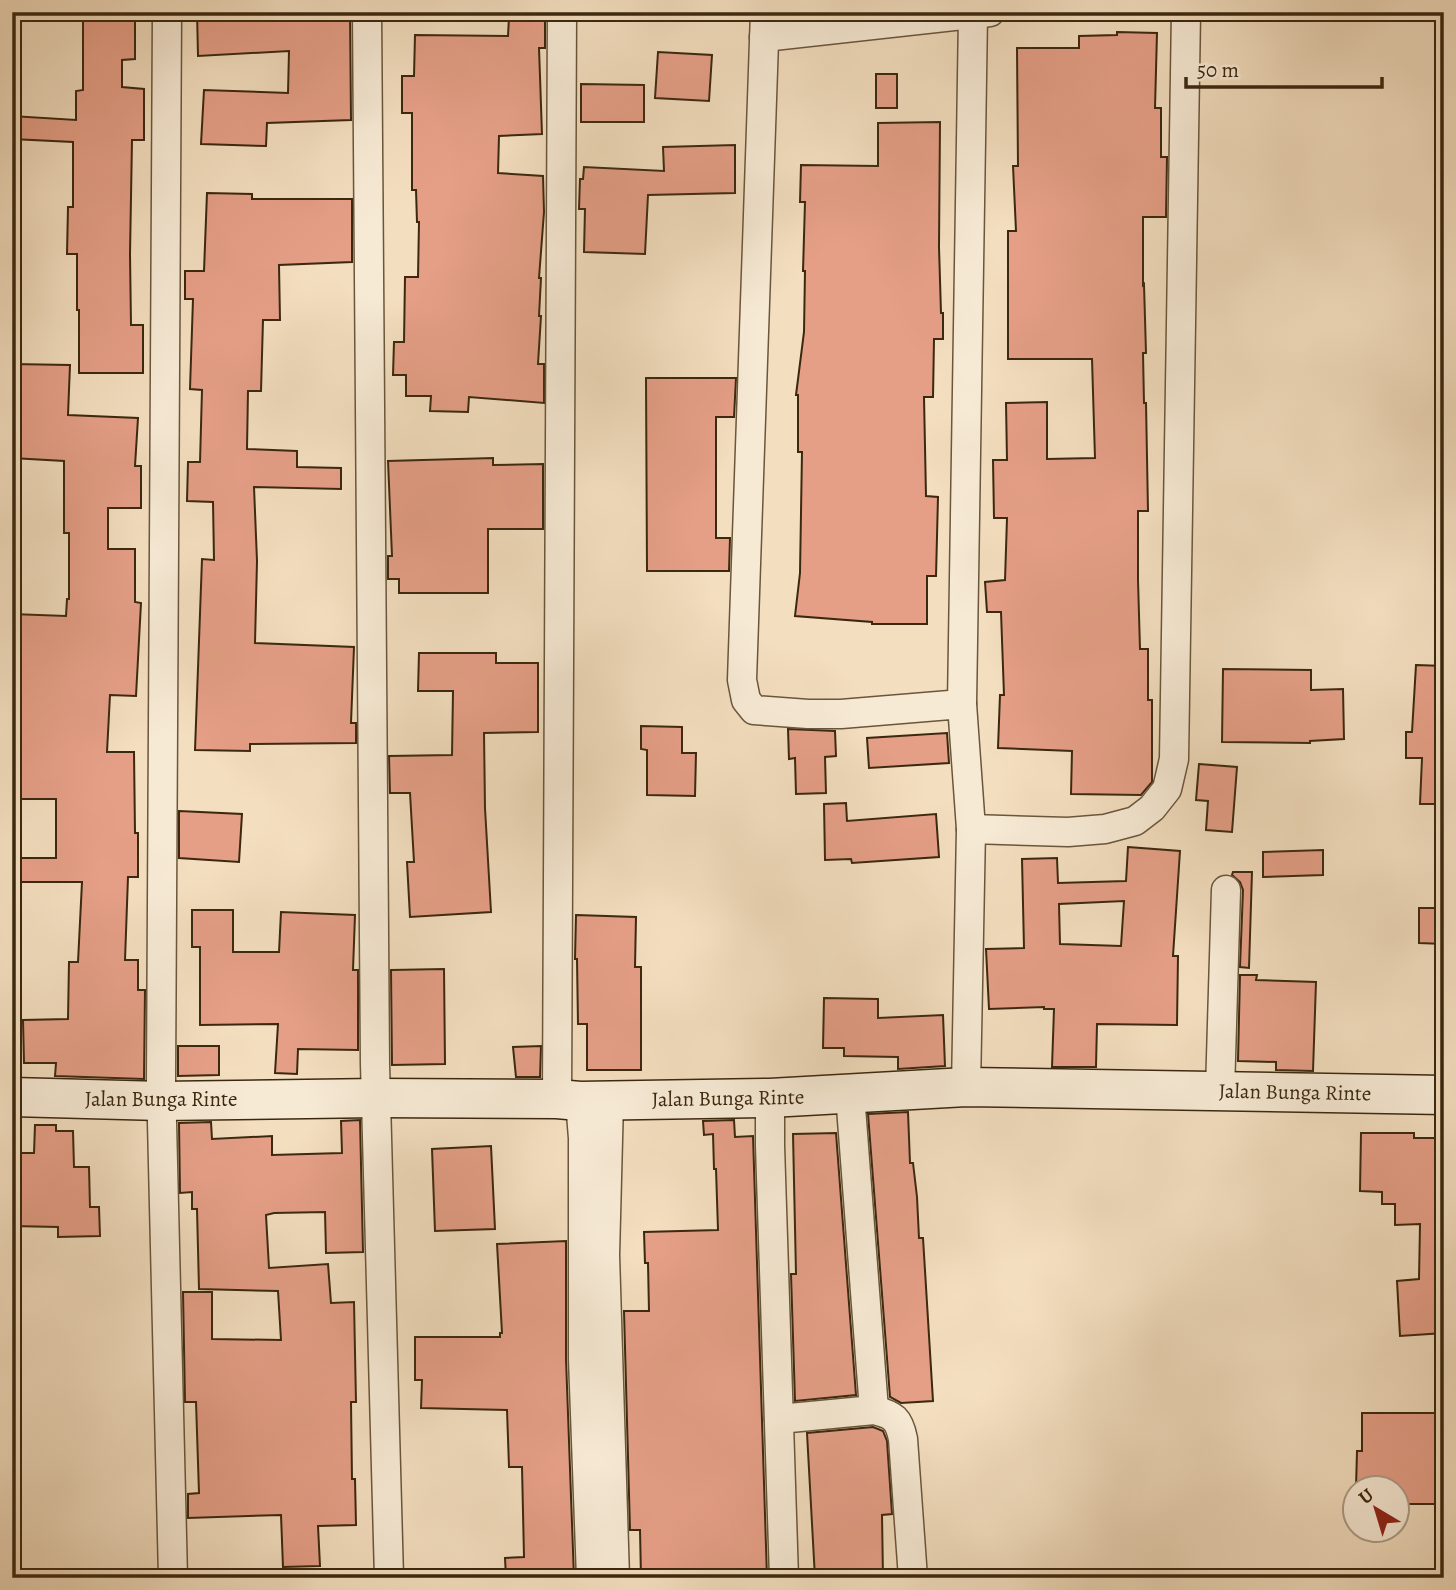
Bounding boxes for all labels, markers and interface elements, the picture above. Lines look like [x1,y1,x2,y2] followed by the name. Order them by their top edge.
[1186,46,1382,90] scale bar
[1197,56,1239,84] text: 50 m
[1218,1077,1372,1107] street label: Jalan Bunga Rinte
[651,1083,805,1113] street label: Jalan Bunga Rinte
[85,1085,237,1113] street label: Jalan Bunga Rinte
[1340,1474,1410,1544] north arrow
[1353,1482,1379,1510] text: U

